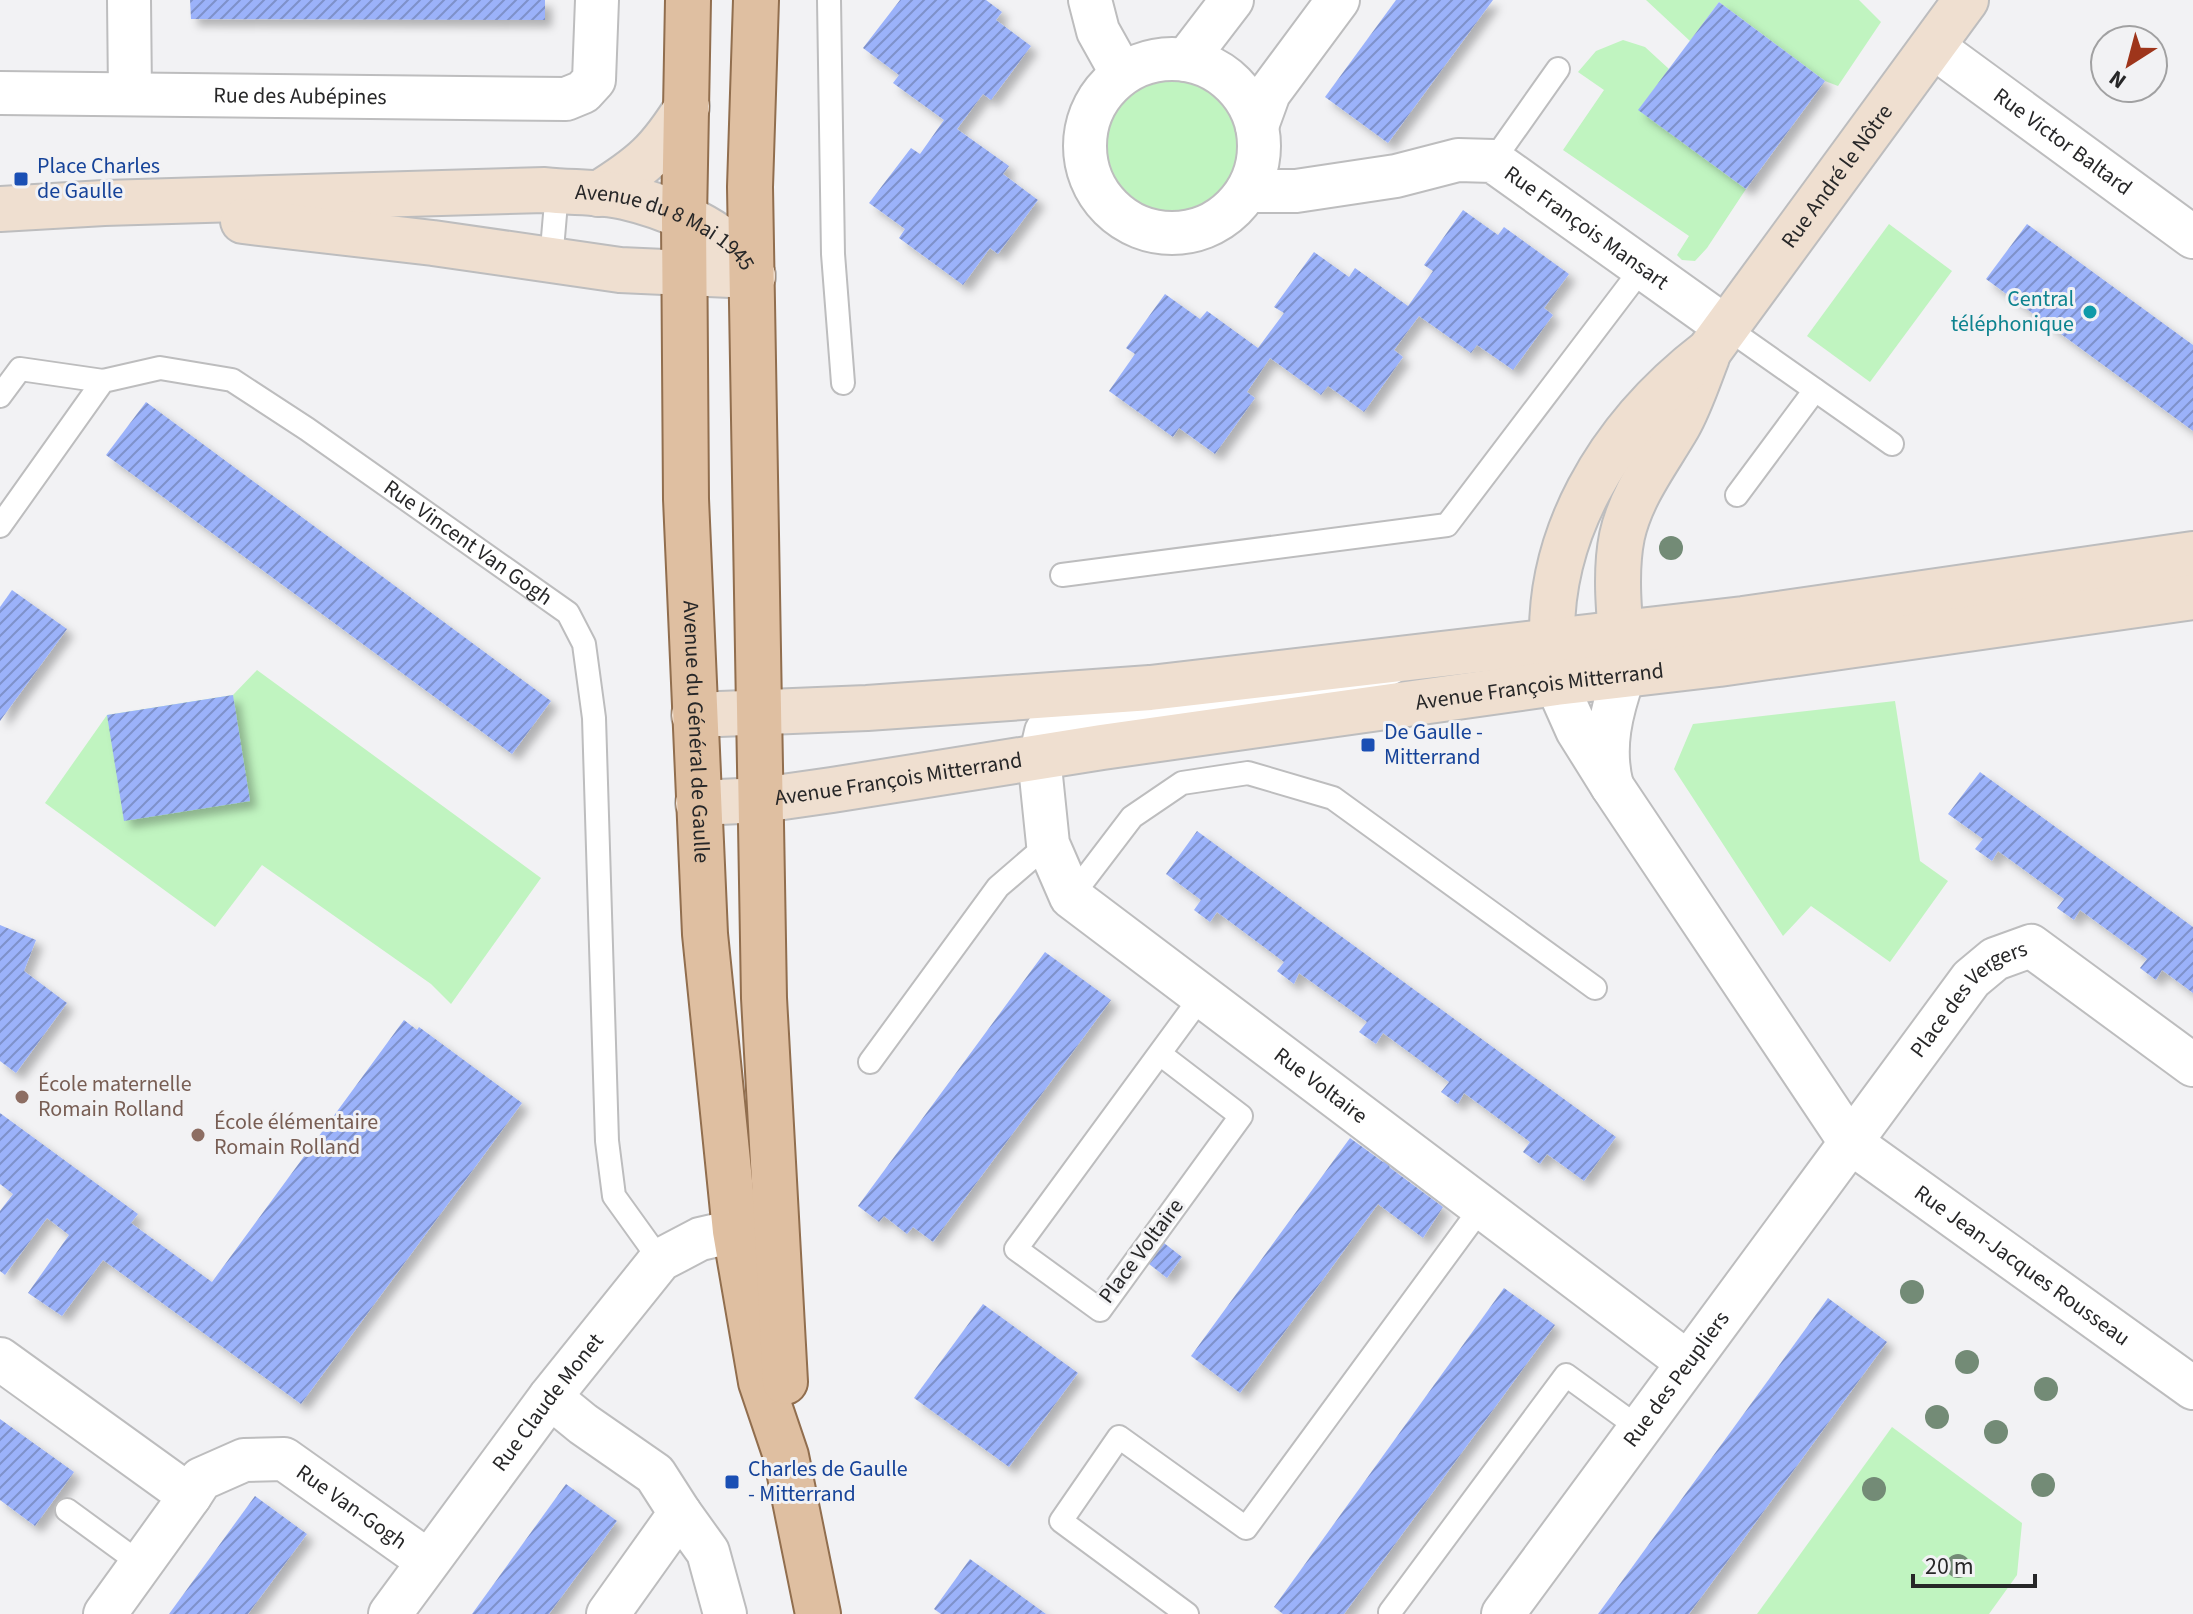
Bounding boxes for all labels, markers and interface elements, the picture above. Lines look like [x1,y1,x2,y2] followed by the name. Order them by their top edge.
[2089,24,2169,104] north arrow
[2103,62,2133,97] text: N
[213,79,387,113] street label: Rue des Aubépines
[1987,80,2139,203] street label: Rue Victor Baltard
[1773,98,1901,255] street label: Rue André le Nôtre
[37,150,160,207] place label: Place Charles de Gaulle
[1498,158,1676,298] street label: Rue François Mansart
[12,170,30,188] marker: Place Charles de Gaulle
[574,176,763,276] street label: Avenue du 8 Mai 1945
[1951,283,2074,340] place label: Central téléphonique
[2081,303,2099,321] marker: Central téléphonique
[377,472,559,613] street label: Rue Vincent Van Gogh
[674,600,718,864] street label: Avenue du Général de Gaulle
[1413,655,1666,719] street label: Avenue François Mitterrand
[1384,716,1483,773] place label: De Gaulle - Mitterrand
[1359,736,1377,754] marker: De Gaulle - Mitterrand
[772,744,1024,814] street label: Avenue François Mitterrand
[1902,933,2032,1064] street label: Place des Vergers
[1267,1039,1374,1131] street label: Rue Voltaire
[38,1068,192,1125] place label: École maternelle Romain Rolland
[13,1088,31,1106] marker: École maternelle Romain Rolland
[214,1106,378,1163] place label: École élémentaire Romain Rolland
[189,1126,207,1144] marker: École élémentaire Romain Rolland
[1908,1177,2137,1354] street label: Rue Jean-Jacques Rousseau
[1091,1192,1191,1310] street label: Place Voltaire
[1615,1304,1737,1454] street label: Rue des Peupliers
[484,1326,612,1478] street label: Rue Claude Monet
[748,1453,908,1510] place label: Charles de Gaulle - Mitterrand
[290,1456,413,1557] street label: Rue Van-Gogh
[723,1473,741,1491] marker: Charles de Gaulle - Mitterrand
[1913,1538,2035,1588] scale bar
[1925,1549,1974,1584] text: 20 m

